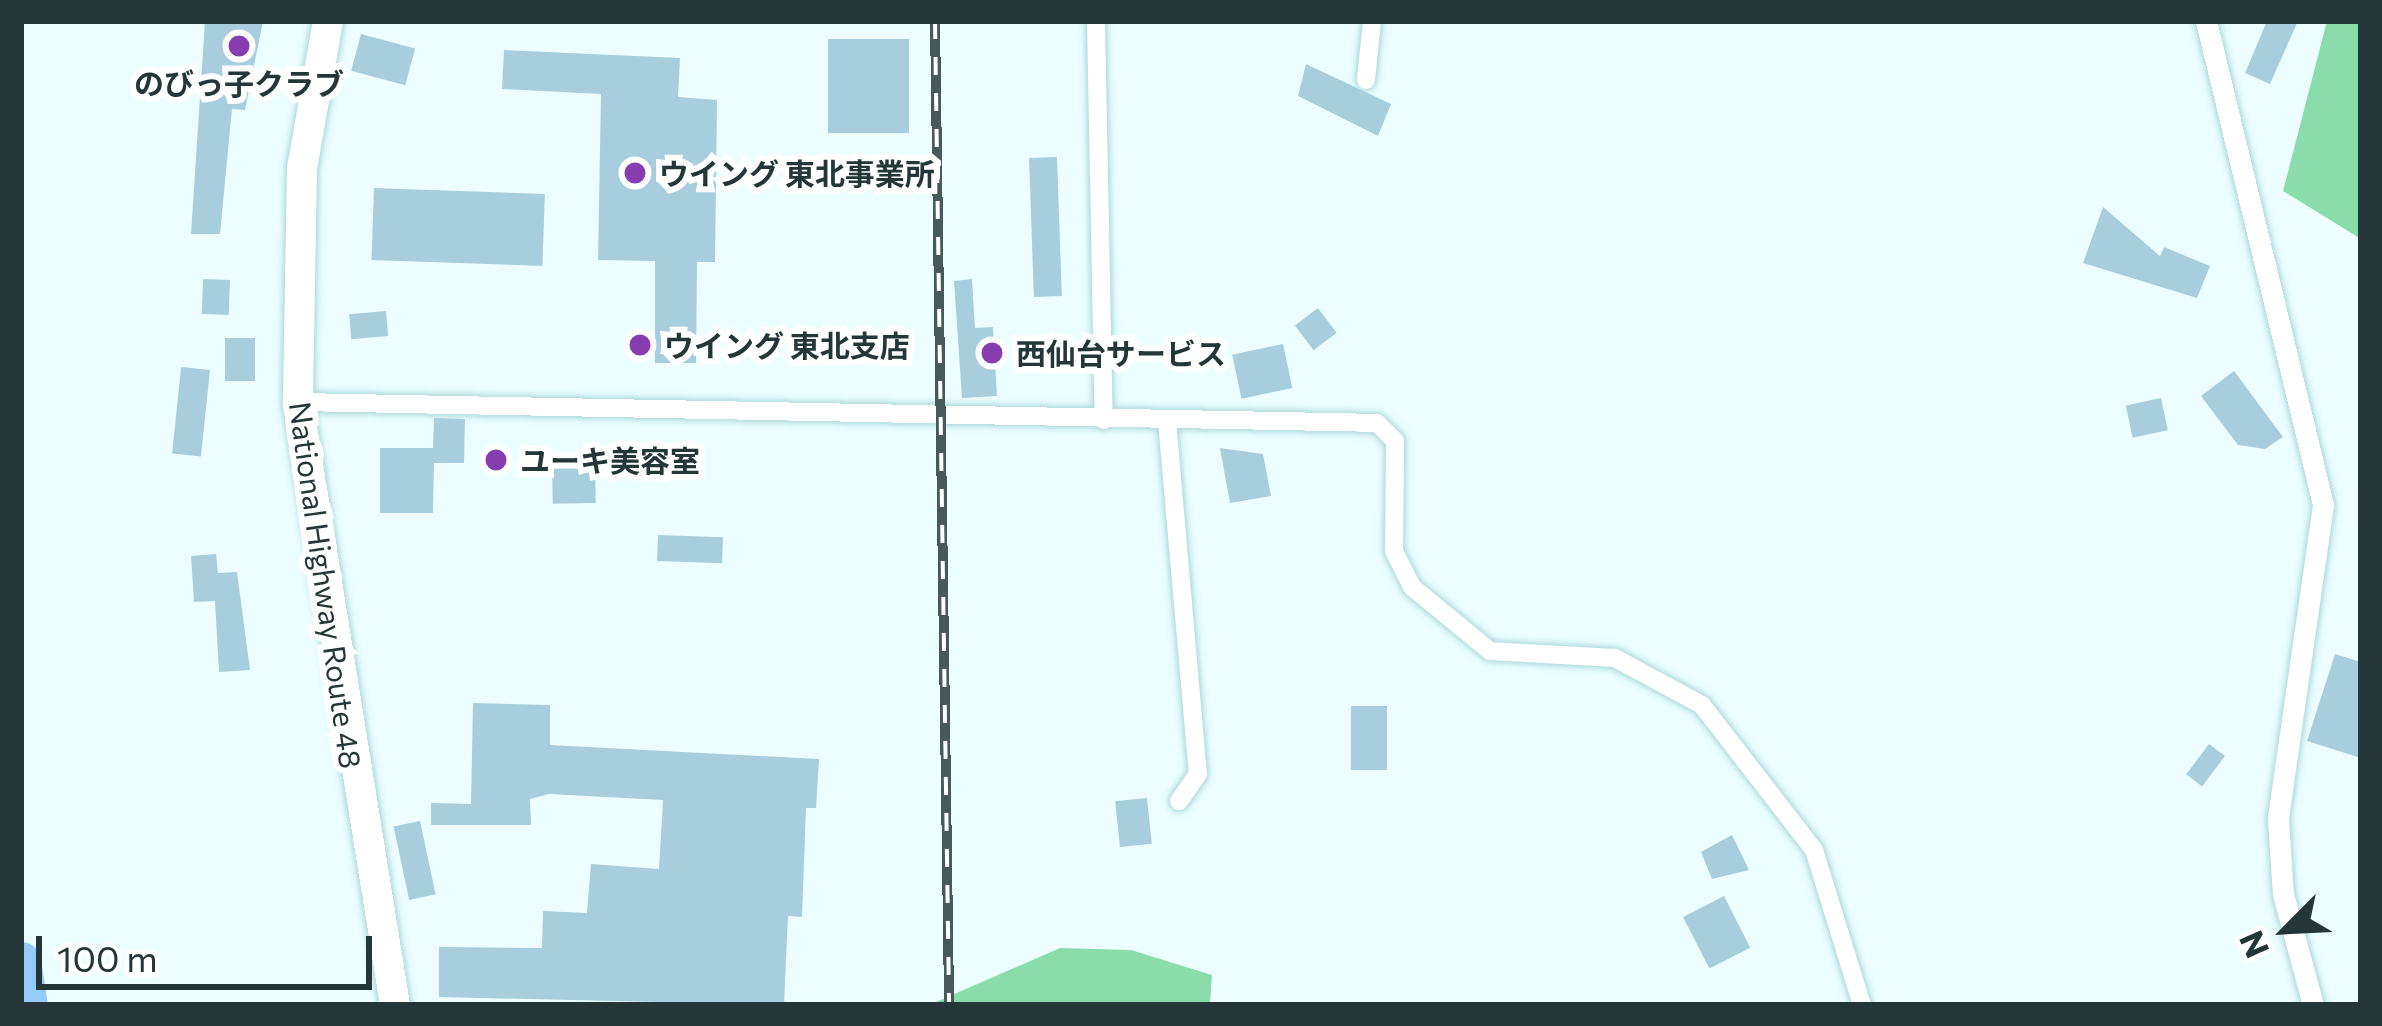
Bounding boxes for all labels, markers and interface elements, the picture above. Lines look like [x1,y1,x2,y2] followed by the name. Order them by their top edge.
[226,33,252,59] marker: のびっ子クラブ
[134,65,344,101] place label: のびっ子クラブ
[659,155,935,191] place label: ウイング 東北事業所
[622,160,648,186] marker: ウイング 東北事業所
[664,327,910,363] place label: ウイング 東北支店
[627,332,653,358] marker: ウイング 東北支店
[1016,335,1226,371] place label: 西仙台サービス
[979,340,1005,366] marker: 西仙台サービス
[282,399,370,771] street label: National Highway Route 48
[520,442,700,478] place label: ユーキ美容室
[483,447,509,473] marker: ユーキ美容室
[2226,870,2346,990] north arrow
[42,912,378,986] scale bar
[2229,925,2276,964] text: N
[57,935,158,979] text: 100 m

